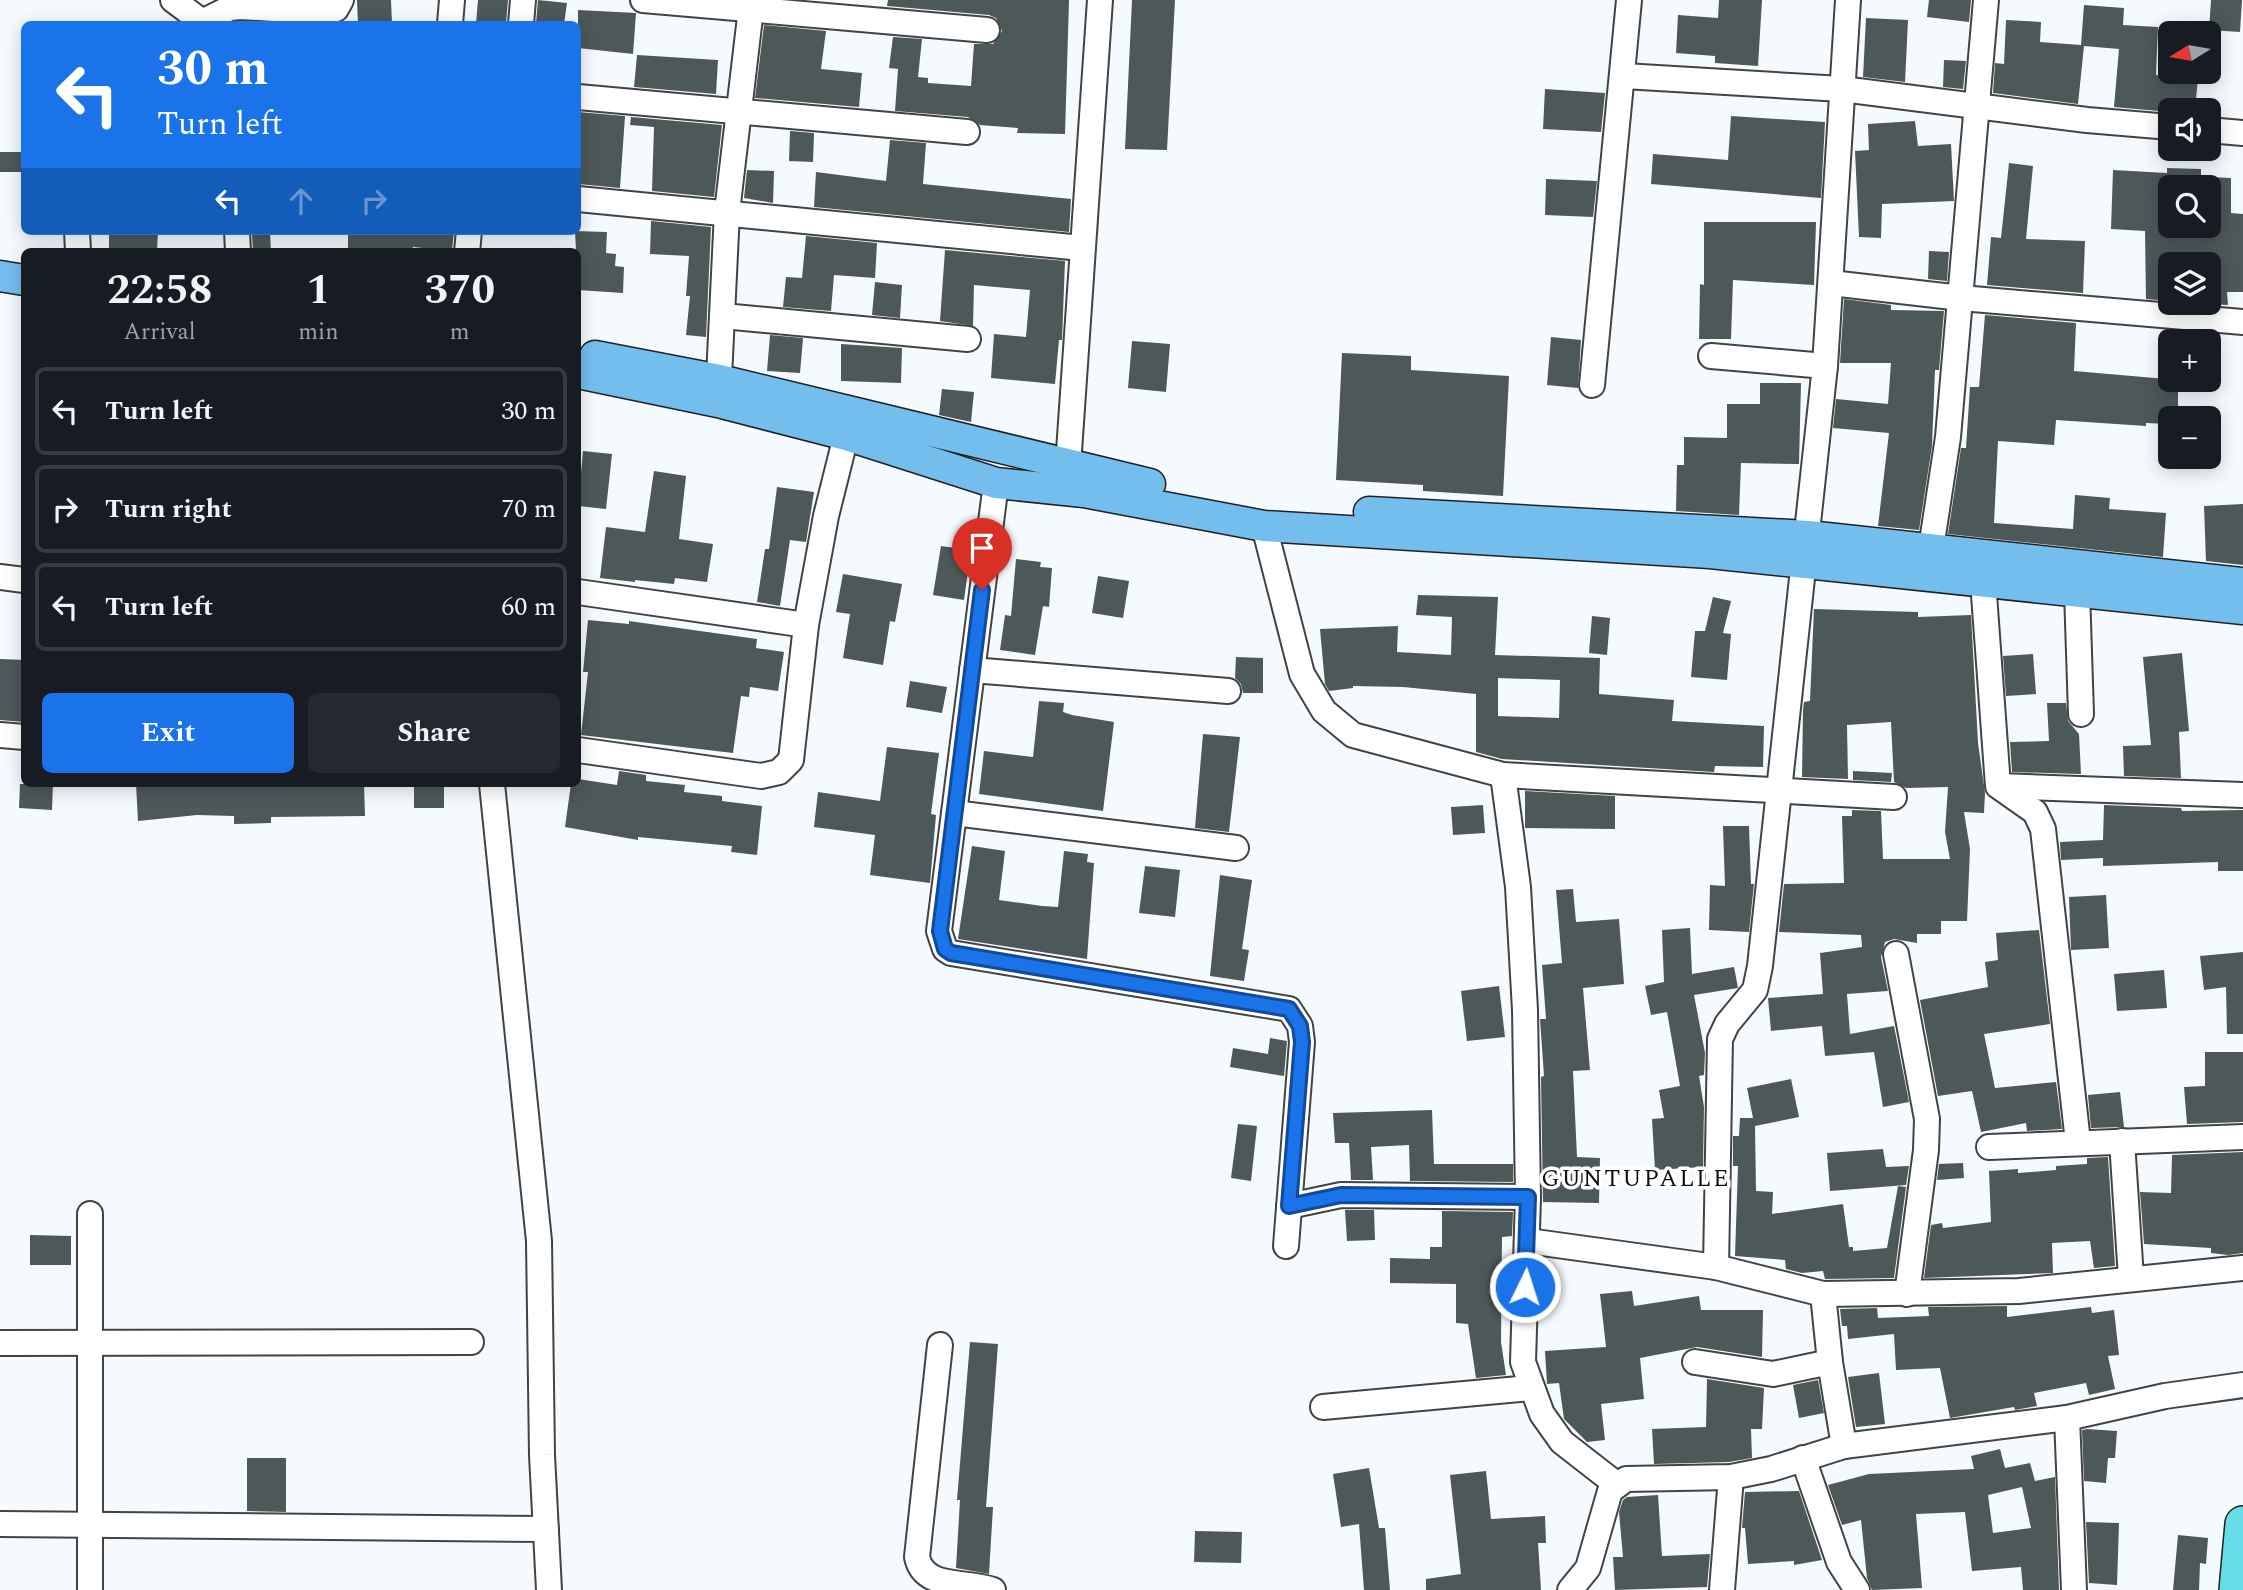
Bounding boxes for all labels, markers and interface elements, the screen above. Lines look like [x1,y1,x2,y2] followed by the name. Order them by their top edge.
[2158,21,2221,84] north arrow
[2158,21,2221,469] map controls
[157,32,268,107] text: 30 m
[42,49,133,140] icon: left
[2158,98,2221,161] button: sound
[157,100,283,149] text: Turn left
[2158,175,2221,238] button: search
[209,182,247,220] icon: left
[282,182,320,220] icon: ahead
[355,182,393,220] icon: right
[2158,252,2221,315] button: layers
[107,259,212,322] text: 22:58
[307,259,330,322] text: 1
[424,259,495,322] text: 370
[124,315,195,350] text: Arrival
[298,315,339,350] text: min
[450,315,470,350] text: m
[2158,329,2221,392] button: +
[105,391,213,431] text: Turn left
[501,391,556,431] text: 30 m
[46,392,84,430] icon: left
[2158,406,2221,469] button: −
[105,489,232,529] text: Turn right
[501,489,556,529] text: 70 m
[46,490,84,528] icon: right
[952,518,1012,590] pin
[963,529,1001,567] icon: arrive
[105,587,213,627] text: Turn left
[501,587,556,627] text: 60 m
[46,588,84,626] icon: left
[42,693,294,773] button: Exit
[308,693,560,773] button: Share
[1541,1161,1731,1197] district label: GUNTUPALLE
[1488,1250,1562,1324] position arrow

